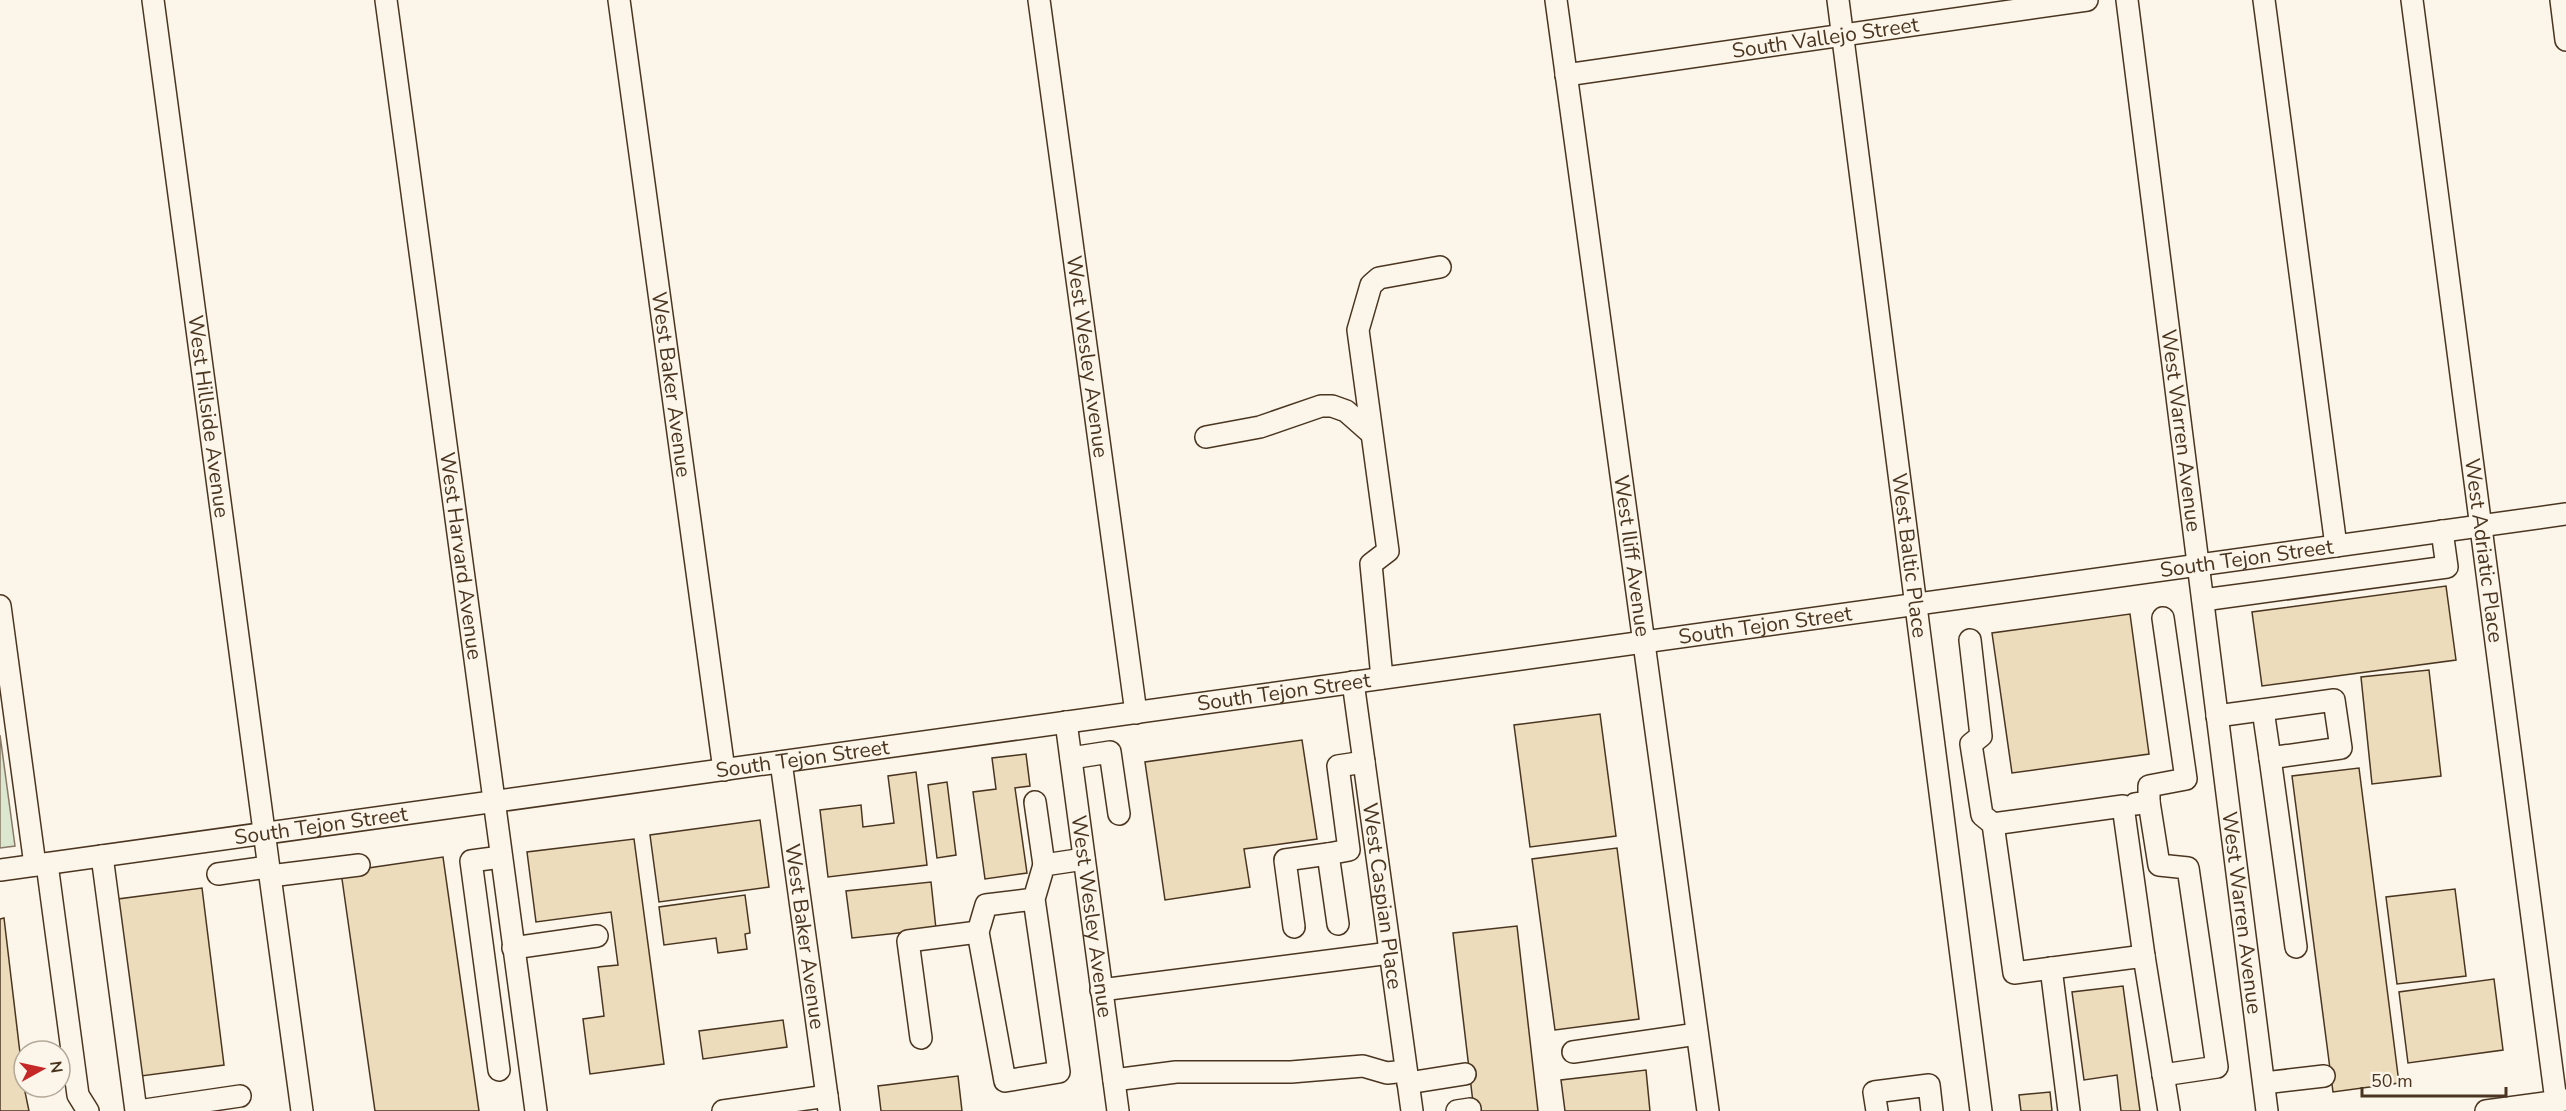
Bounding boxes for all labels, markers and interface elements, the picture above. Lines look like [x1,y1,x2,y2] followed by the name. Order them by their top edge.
[1730,10,1921,65] street label: South Vallejo Street
[1060,254,1115,460] street label: West Wesley Avenue
[645,290,698,479] street label: West Baker Avenue
[181,313,236,519] street label: West Hillside Avenue
[2155,328,2208,533] street label: West Warren Avenue
[433,450,489,662] street label: West Harvard Avenue
[2458,456,2510,644] street label: West Adriatic Place
[1885,471,1934,640] street label: West Baltic Place
[1607,473,1657,638] street label: West Iliff Avenue
[2158,532,2336,584] street label: South Tejon Street
[1677,599,1854,651] street label: South Tejon Street
[1195,666,1373,718] street label: South Tejon Street
[714,733,891,785] street label: South Tejon Street
[232,800,410,851] street label: South Tejon Street
[1356,801,1409,991] street label: West Caspian Place
[2215,810,2269,1016] street label: West Warren Avenue
[1065,813,1119,1019] street label: West Wesley Avenue
[778,842,832,1031] street label: West Baker Avenue
[12,1039,72,1099] north arrow
[44,1060,68,1075] text: N
[2362,1060,2506,1098] scale bar
[2371,1069,2413,1093] text: 50 m

